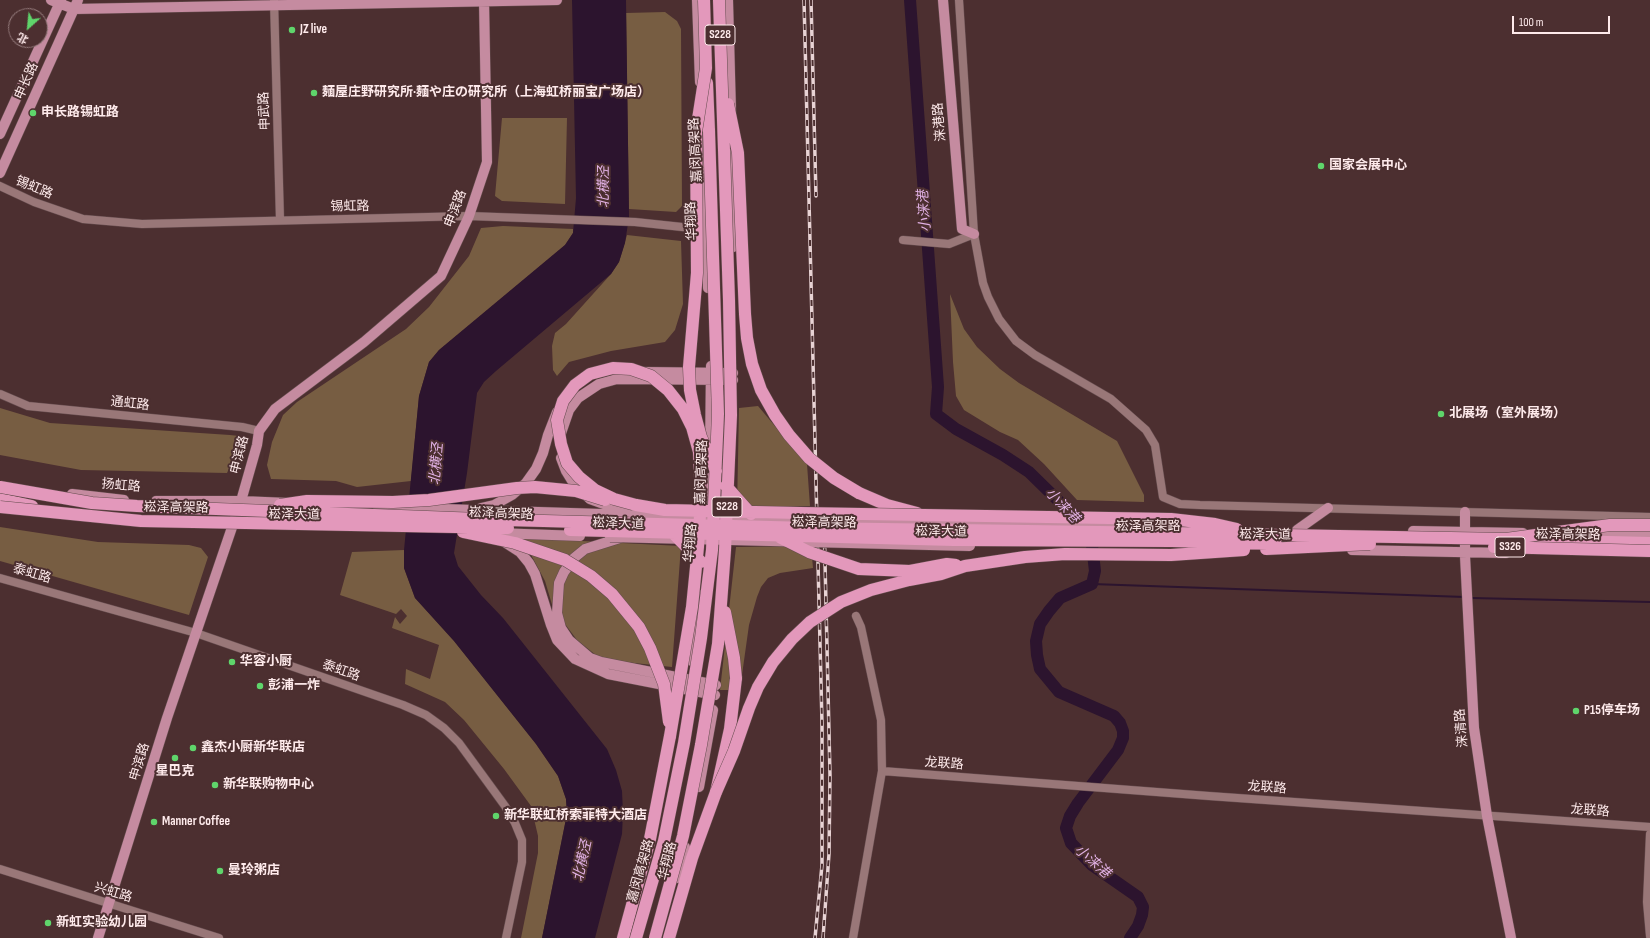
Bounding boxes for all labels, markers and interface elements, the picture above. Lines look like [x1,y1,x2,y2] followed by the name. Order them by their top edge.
[8,8,48,48] north arrow
[1514,8,1612,34] scale bar
[1519,15,1544,30] text: 100 m
[300,22,327,38] place label: JZ live
[287,25,297,35] marker: JZ live
[705,25,735,45] road number: S228
[15,30,31,47] text: 北
[12,60,42,102] street label: 申长路
[322,85,650,101] place label: 麺屋庄野研究所·麺や庄の研究所（上海虹桥丽宝广场店）
[309,88,319,98] marker: 麺屋庄野研究所·麺や庄の研究所（上海虹桥丽宝广场店）
[257,91,273,131] street label: 申武路
[931,102,949,142] street label: 涞港路
[41,105,119,121] place label: 申长路锡虹路
[28,108,38,118] marker: 申长路锡虹路
[687,117,705,183] street label: 嘉闵高架路
[1329,158,1407,174] place label: 国家会展中心
[1316,161,1326,171] marker: 国家会展中心
[596,166,612,208] water label: 北横泾
[13,173,55,203] street label: 锡虹路
[442,188,470,230] street label: 申滨路
[915,189,935,233] water label: 小涞港
[330,199,370,215] street label: 锡虹路
[683,201,701,241] street label: 华翔路
[110,394,150,414] street label: 通虹路
[1449,406,1566,422] place label: 北展场（室外展场）
[1436,409,1446,419] marker: 北展场（室外展场）
[228,434,252,476] street label: 申滨路
[693,439,711,505] street label: 嘉闵高架路
[427,442,447,486] water label: 北横泾
[101,477,141,495] street label: 扬虹路
[1041,485,1083,527] water label: 小涞港
[712,497,742,517] road number: S228
[143,500,209,516] street label: 崧泽高架路
[468,505,534,523] street label: 崧泽高架路
[268,507,320,523] street label: 崧泽大道
[592,515,644,533] street label: 崧泽大道
[791,515,857,531] street label: 崧泽高架路
[1116,519,1180,535] street label: 崧泽高架路
[682,523,700,563] street label: 华翔路
[915,524,967,540] street label: 崧泽大道
[1239,527,1291,543] street label: 崧泽大道
[1535,527,1601,543] street label: 崧泽高架路
[1495,537,1525,557] road number: S326
[11,561,53,587] street label: 泰虹路
[240,654,292,670] place label: 华容小厨
[227,657,237,667] marker: 华容小厨
[320,657,362,685] street label: 泰虹路
[268,678,320,694] place label: 彭浦一炸
[255,681,265,691] marker: 彭浦一炸
[1584,703,1640,719] place label: P15停车场
[1571,706,1581,716] marker: P15停车场
[1453,708,1471,748] street label: 涞清路
[201,740,305,756] place label: 鑫杰小厨新华联店
[127,741,153,783] street label: 申滨路
[188,743,198,753] marker: 鑫杰小厨新华联店
[170,753,180,763] marker: 星巴克
[924,755,964,773] street label: 龙联路
[156,764,194,780] place label: 星巴克
[223,777,314,793] place label: 新华联购物中心
[1247,779,1287,797] street label: 龙联路
[210,780,220,790] marker: 新华联购物中心
[1570,802,1610,820] street label: 龙联路
[504,808,647,824] place label: 新华联虹桥索菲特大酒店
[491,811,501,821] marker: 新华联虹桥索菲特大酒店
[162,814,230,830] place label: Manner Coffee
[149,817,159,827] marker: Manner Coffee
[625,838,657,904] street label: 嘉闵高架路
[570,839,596,883] water label: 北横泾
[656,840,680,882] street label: 华翔路
[1071,842,1113,882] water label: 小涞港
[228,863,280,879] place label: 曼玲粥店
[215,866,225,876] marker: 曼玲粥店
[92,880,134,906] street label: 兴虹路
[56,915,147,931] place label: 新虹实验幼儿园
[43,918,53,928] marker: 新虹实验幼儿园

